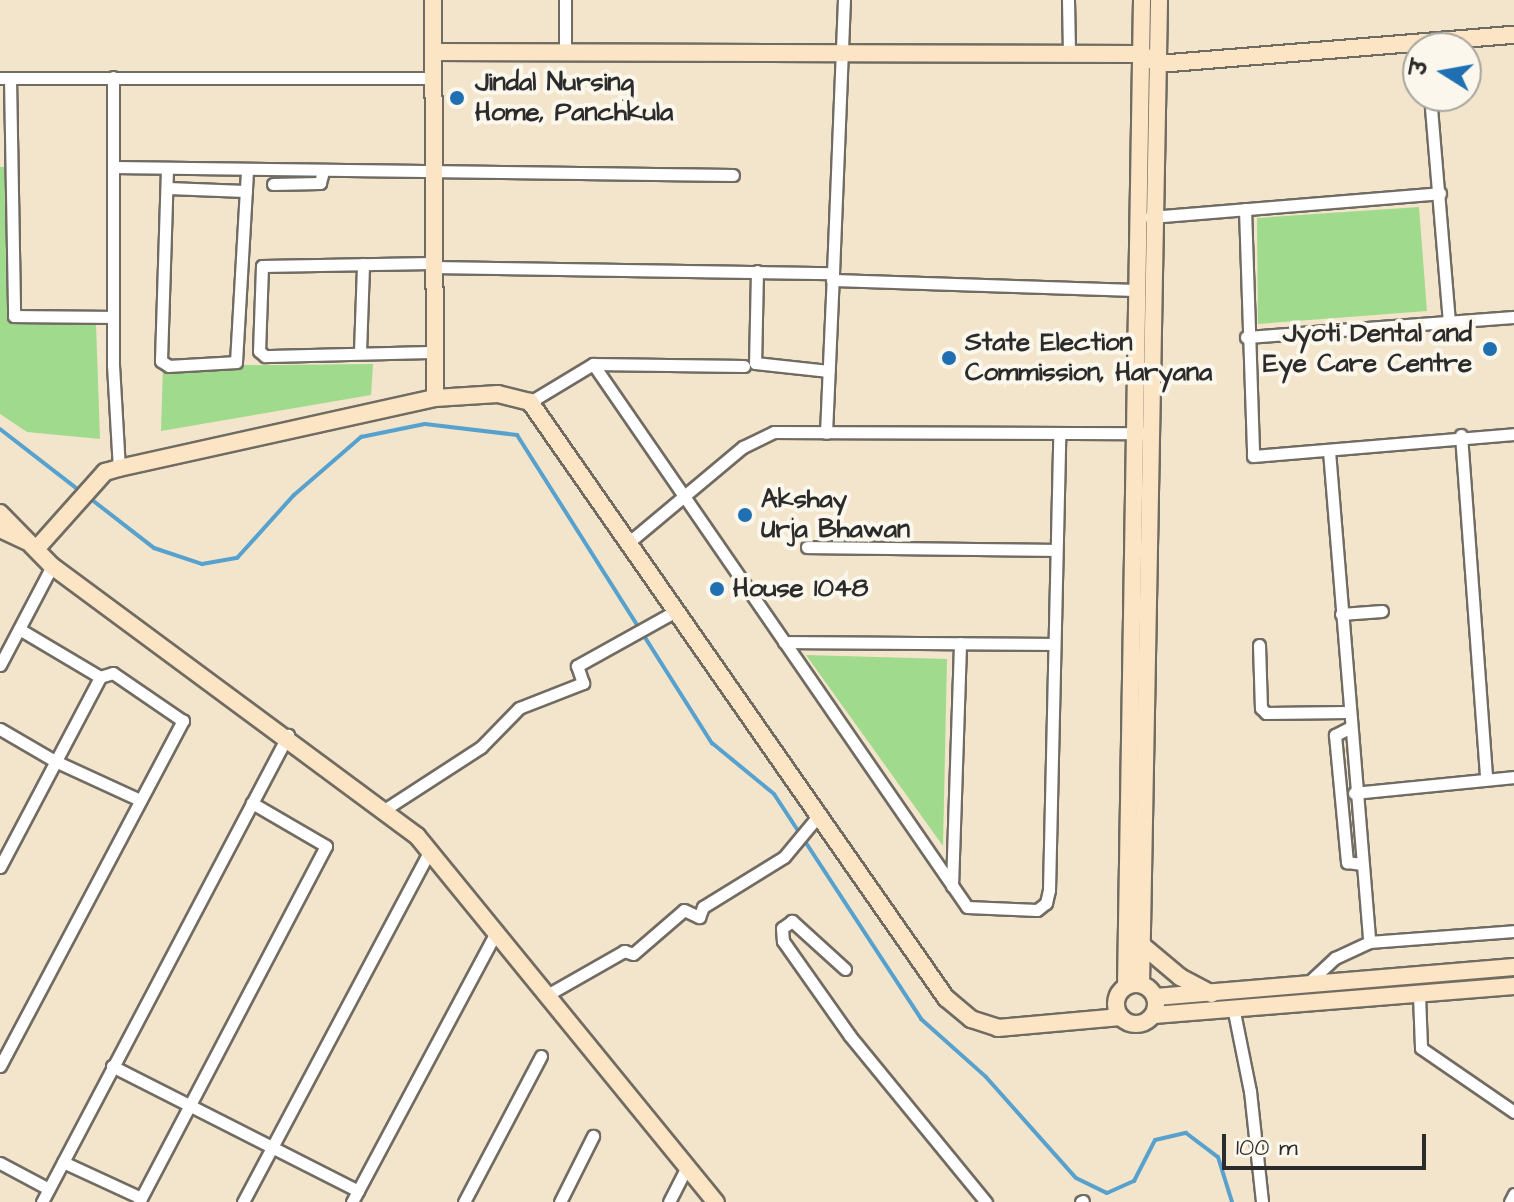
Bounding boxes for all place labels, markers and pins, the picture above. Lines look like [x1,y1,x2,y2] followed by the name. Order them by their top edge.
[475,67,673,128] place label: Jindal Nursing Home, Panchkula
[446,87,468,109] marker: Jindal Nursing Home, Panchkula
[1263,318,1472,380] place label: Jyoti Dental and Eye Care Centre
[965,327,1212,388] place label: State Election Commission, Haryana
[1479,338,1501,360] marker: Jyoti Dental and Eye Care Centre
[940,349,958,367] marker: State Election Commission, Haryana
[761,484,910,546] place label: Akshay Urja Bhawan
[736,506,754,524] marker: Akshay Urja Bhawan
[733,573,868,605] place label: House 1048
[708,580,726,598] marker: House 1048

